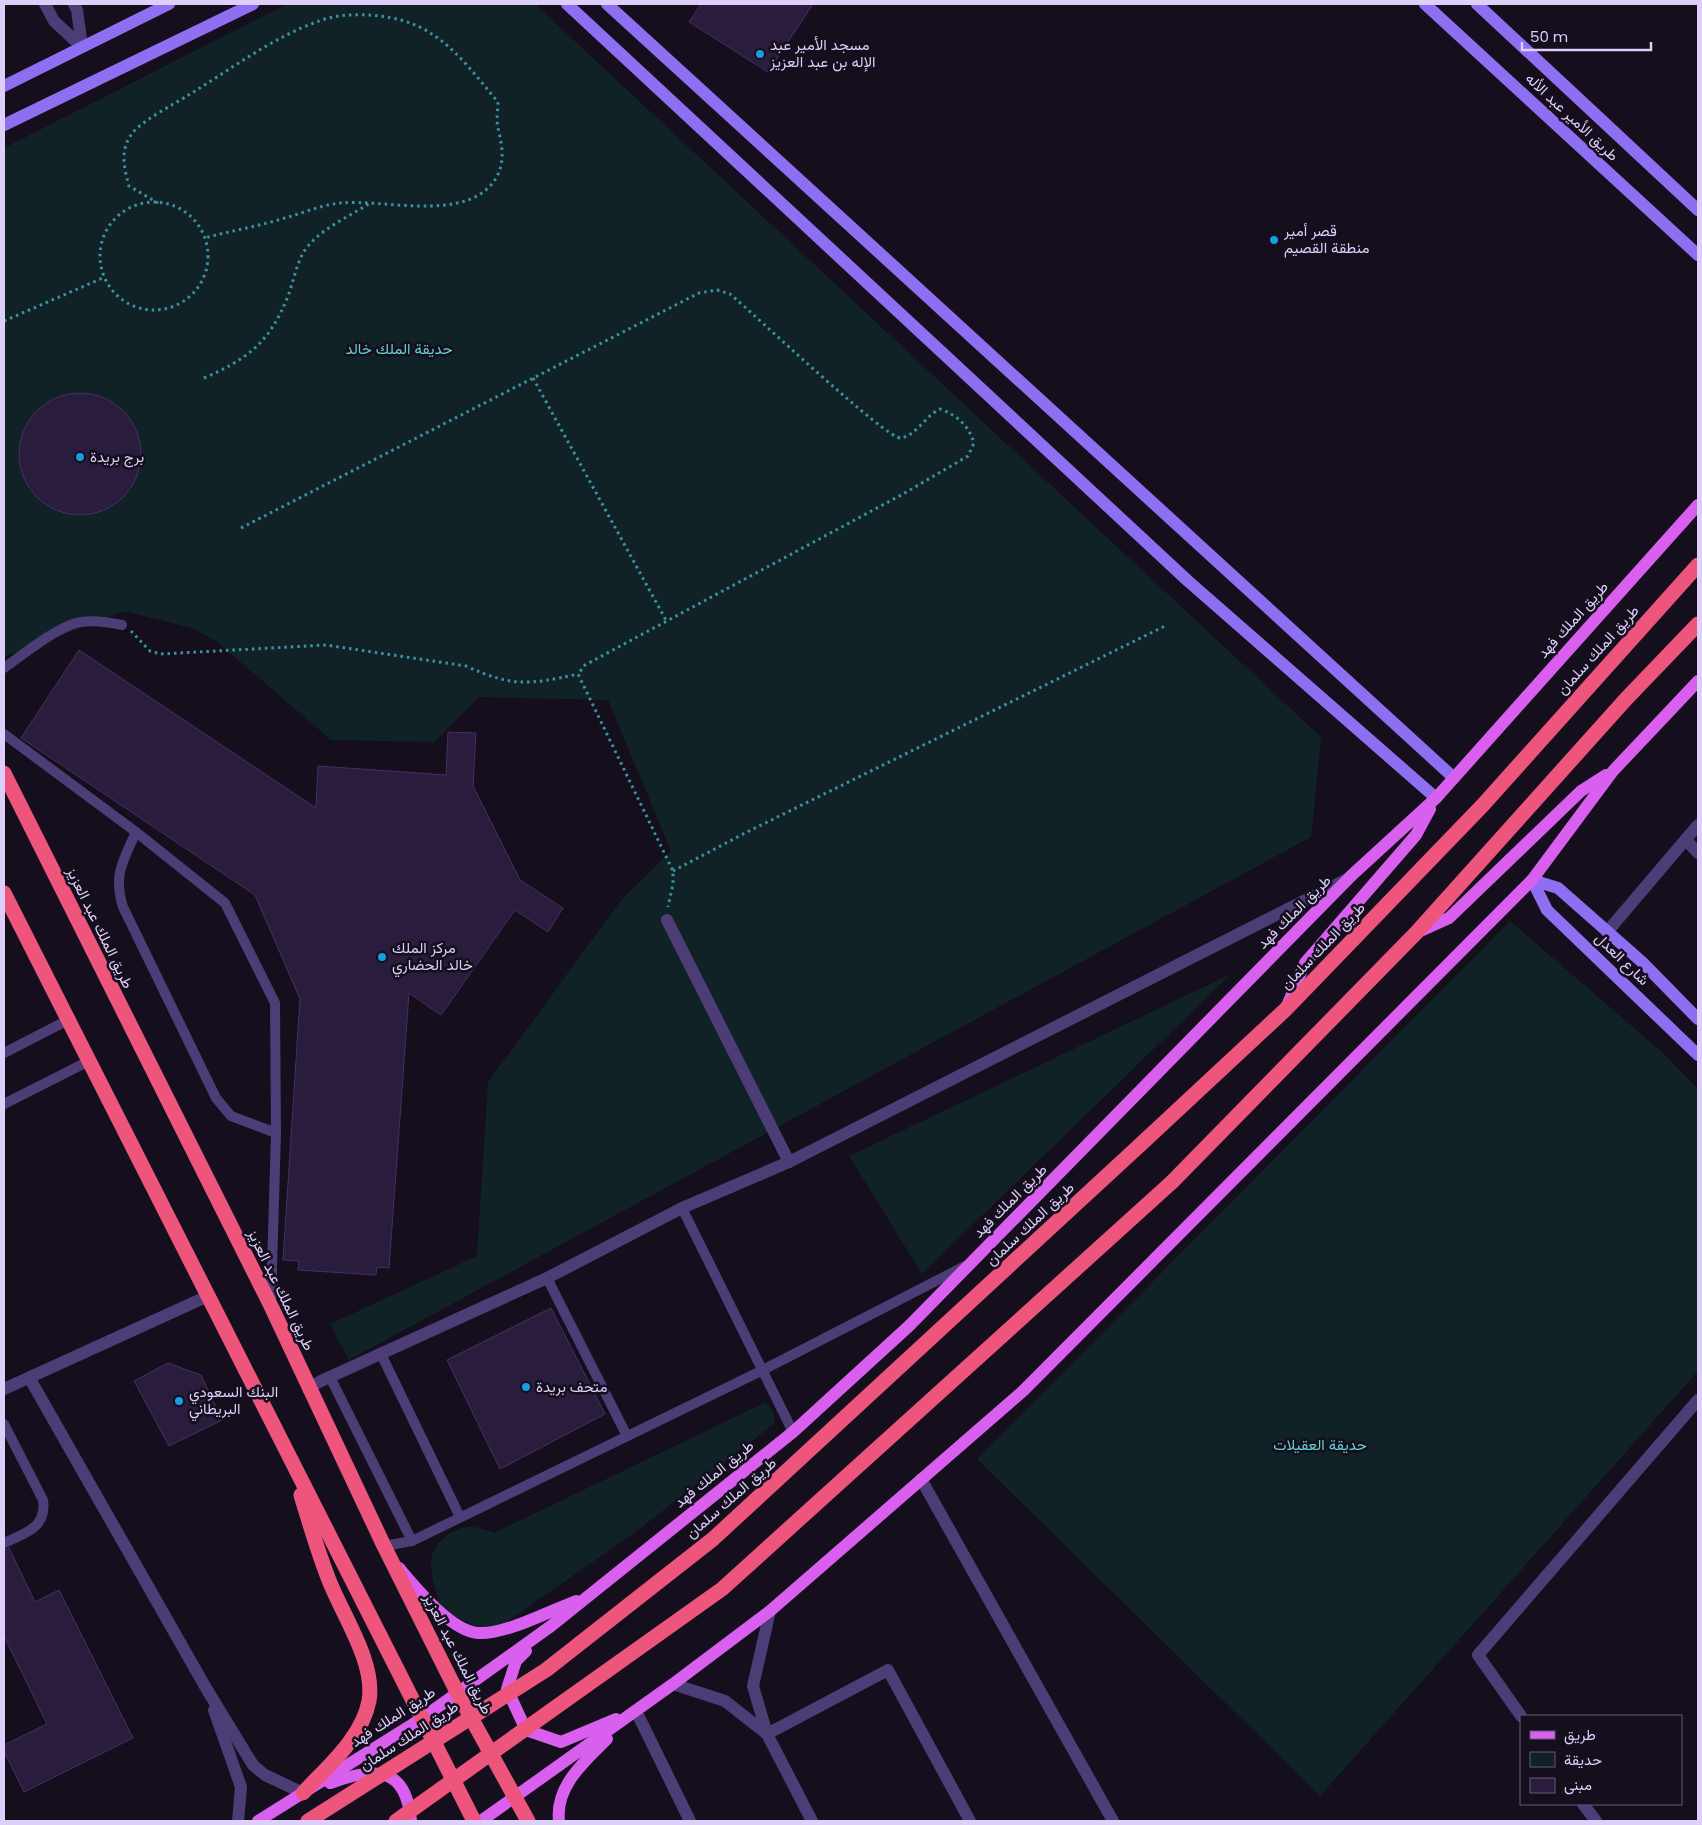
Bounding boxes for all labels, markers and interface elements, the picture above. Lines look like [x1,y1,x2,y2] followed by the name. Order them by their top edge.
[1522,20,1651,52] scale bar
[1530,26,1568,47] text: 50 m
[769,34,876,72] place label: مسجد الأمير عبد الإله بن عبد العزيز
[754,48,766,60] marker: مسجد الأمير عبد الإله بن عبد العزيز
[1521,68,1624,166] street label: طريق الأمير عبد الأله
[1283,220,1370,258] place label: قصر أمير منطقة القصيم
[1268,234,1280,246] marker: قصر أمير منطقة القصيم
[345,338,453,359] park label: حديقة الملك خالد
[90,446,144,468] place label: برج بريدة
[74,451,86,463] marker: برج بريدة
[1532,576,1613,663] street label: طريق الملك فهد
[1552,600,1644,699] street label: طريق الملك سلمان
[61,863,139,992] street label: طريق الملك عبد العزيز
[1252,870,1335,953] street label: طريق الملك فهد
[1276,897,1370,994] street label: طريق الملك سلمان
[1590,927,1654,991] street label: شارع العدل
[392,937,473,978] place label: مركز الملك خالد الحضاري
[376,951,388,963] marker: مركز الملك خالد الحضاري
[968,1159,1051,1242] street label: طريق الملك فهد
[981,1177,1079,1270] street label: طريق الملك سلمان
[242,1225,320,1354] street label: طريق الملك عبد العزيز
[536,1376,607,1397] place label: متحف بريدة
[189,1381,278,1422] place label: البنك السعودي البريطاني
[520,1381,532,1393] marker: متحف بريدة
[173,1395,185,1407] marker: البنك السعودي البريطاني
[1273,1434,1367,1455] park label: حديقة العقيلات
[669,1435,758,1512] street label: طريق الملك فهد
[681,1452,781,1543] street label: طريق الملك سلمان
[418,1589,498,1718] street label: طريق الملك عبد العزيز
[346,1681,439,1752] street label: طريق الملك فهد
[355,1696,462,1775] street label: طريق الملك سلمان
[1520,1715,1682,1805] legend
[1564,1724,1596,1745] text: طريق
[1564,1749,1602,1770] text: حديقة
[1564,1774,1592,1795] text: مبنى

